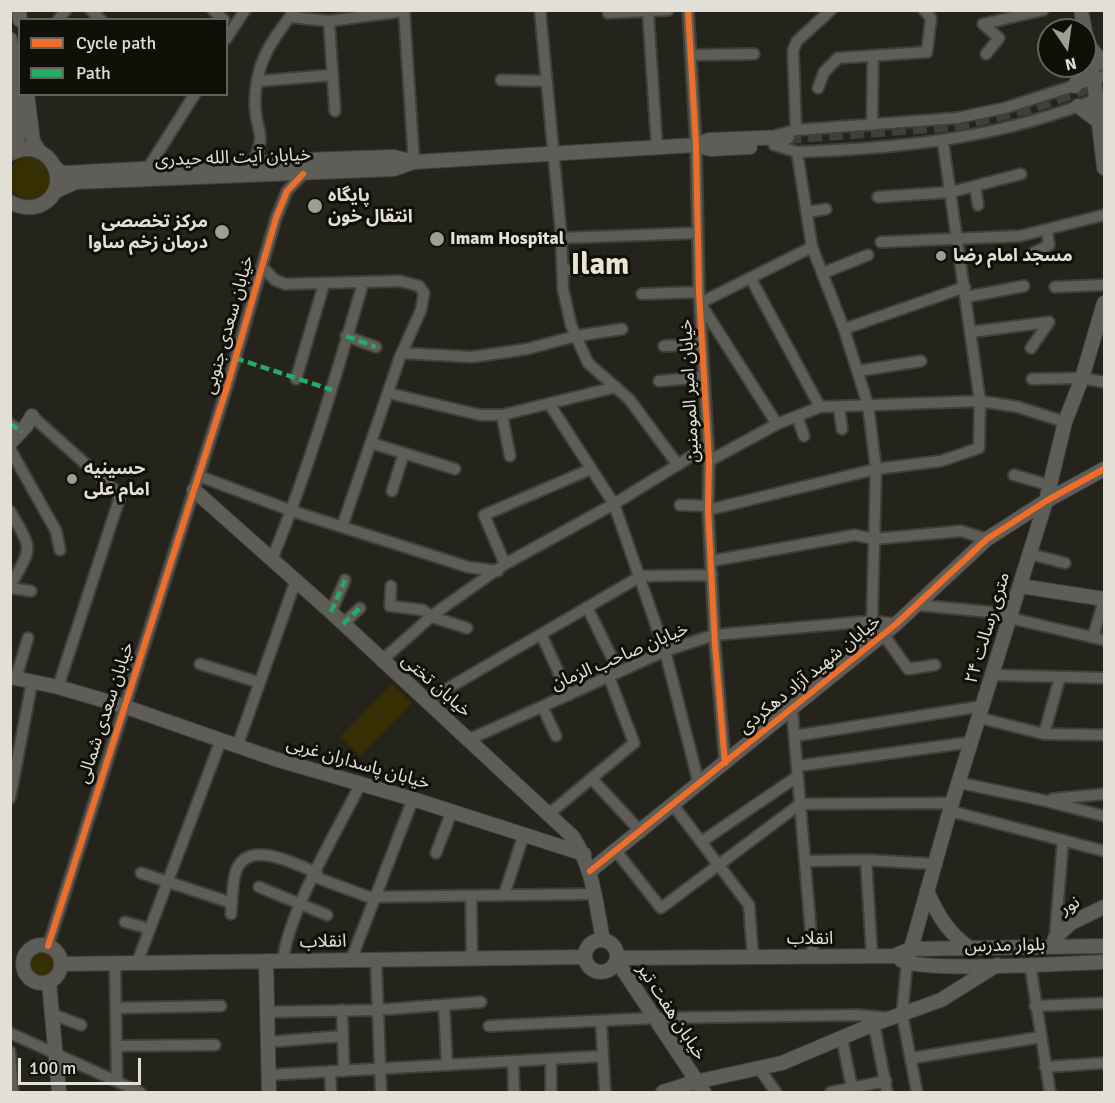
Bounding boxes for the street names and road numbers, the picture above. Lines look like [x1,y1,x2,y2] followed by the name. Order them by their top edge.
[154,144,312,172] street label: خیابان آیت الله حیدری
[199,253,259,397] street label: خیابان سعدی جنوبی
[675,319,705,463] street label: خیابان امیر المومنین
[961,570,1015,686] street label: ۲۴ متری رسالت
[735,611,885,739] street label: خیابان شهید آزاد دهکردی
[548,618,692,696] street label: خیابان صاحب الزمان
[73,640,139,786] street label: خیابان سعدی شمالی
[397,650,475,722] street label: خیابان تختی
[284,733,432,795] street label: خیابان پاسداران غربی
[1056,892,1084,920] street label: نور
[787,928,833,950] street label: انقلاب
[299,931,347,953] street label: انقلاب
[965,934,1045,958] street label: بلوار مدرس
[632,960,710,1064] street label: خیابان هفت تیر

